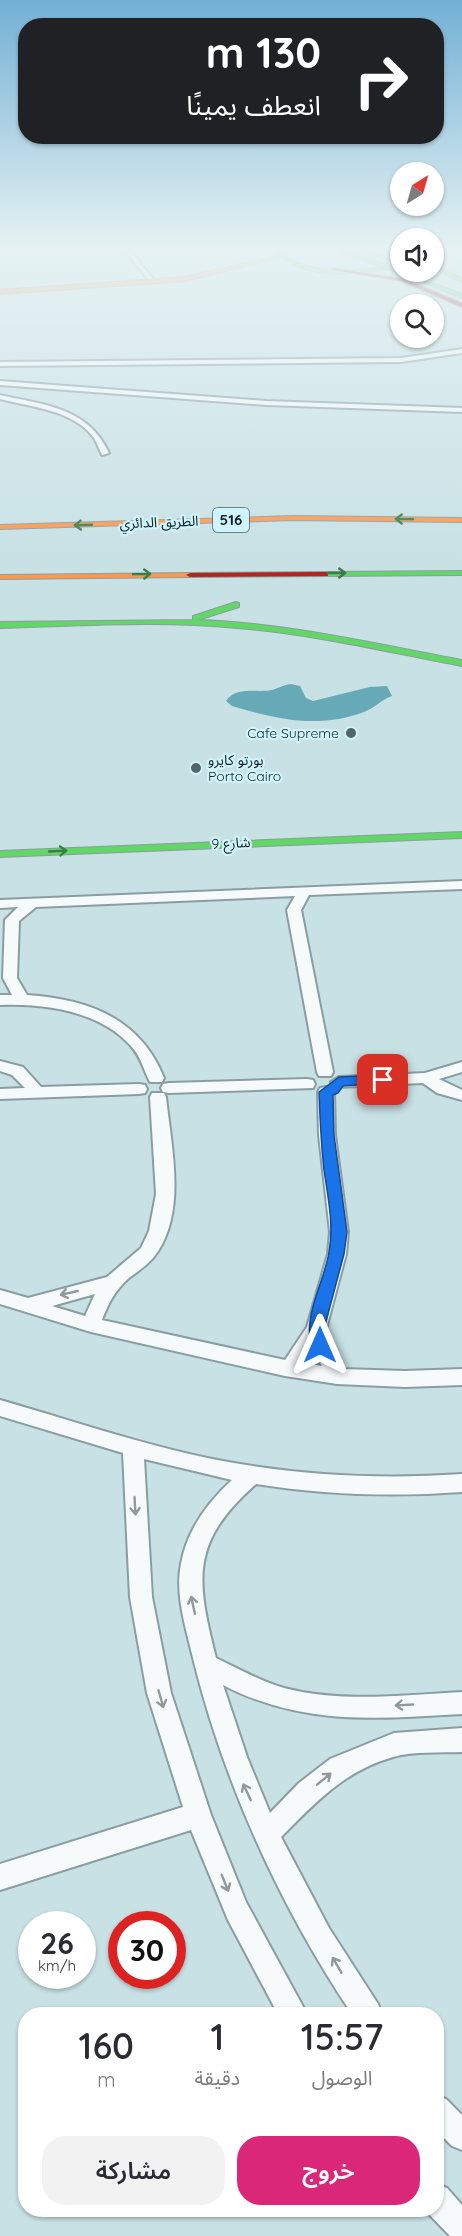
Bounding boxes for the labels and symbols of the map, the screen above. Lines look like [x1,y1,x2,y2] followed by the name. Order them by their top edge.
[390,162,444,216] north arrow
[213,508,249,532] road number: 516
[119,512,199,535] street label: الطريق الدائري
[394,513,414,525] one-way arrow
[73,519,93,530] one-way arrow
[327,567,347,579] one-way arrow
[132,569,152,580] one-way arrow
[247,724,339,742] place label: Cafe Supreme
[344,726,358,740] marker: Cafe Supreme
[208,751,281,785] place label: بورتو كايرو Porto Cairo
[189,761,203,775] marker: بورتو كايرو Porto Cairo
[211,833,251,855] street label: شارع 9
[48,845,68,857] one-way arrow
[357,1054,408,1105] pin
[60,1288,79,1300] one-way arrow
[288,1313,352,1377] position arrow
[130,1495,141,1515] one-way arrow
[187,1596,198,1616] one-way arrow
[156,1689,167,1708] one-way arrow
[394,1700,414,1711] one-way arrow
[316,1772,331,1786] one-way arrow
[241,1784,253,1802] one-way arrow
[220,1873,231,1891] one-way arrow
[108,1911,186,1989] speed limit sign: 30
[330,1957,342,1974] one-way arrow

